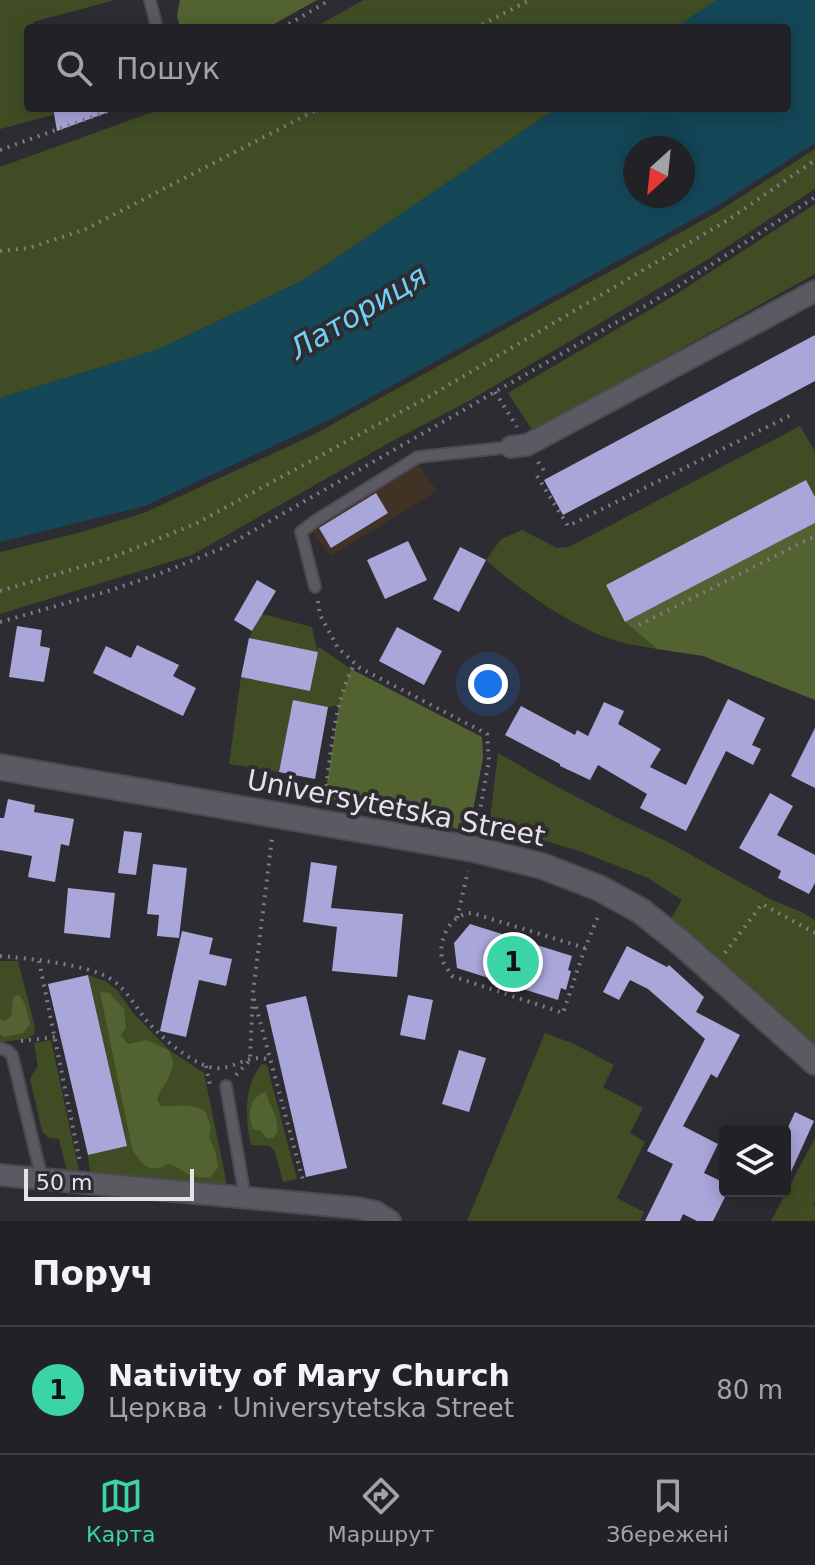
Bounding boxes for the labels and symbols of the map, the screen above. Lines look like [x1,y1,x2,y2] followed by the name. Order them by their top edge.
[623,136,695,208] north arrow
[282,257,433,367] water label: Латориця
[468,664,508,704] your location
[244,763,548,853] street label: Universytetska Street
[487,932,539,992] pin: 1
[24,1165,194,1201] scale bar

